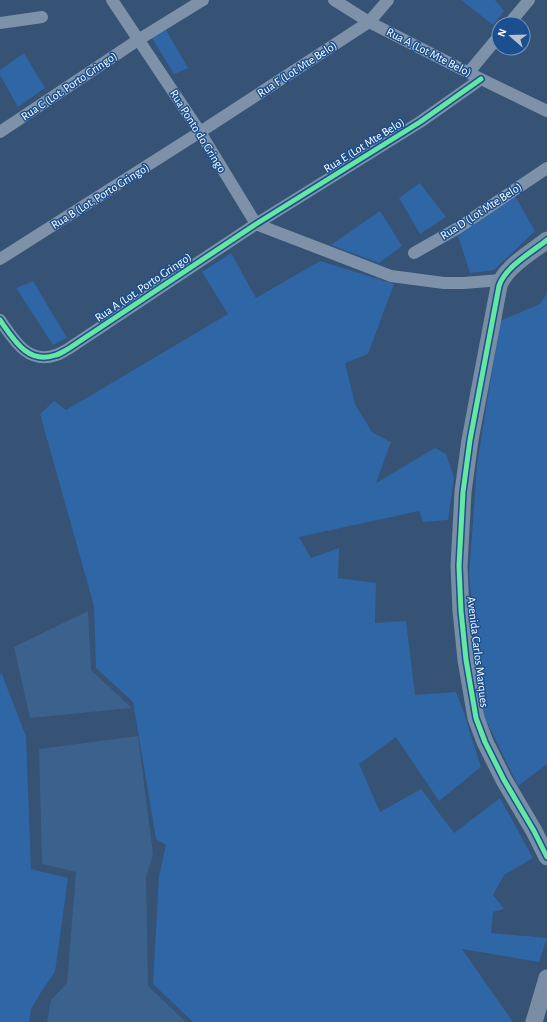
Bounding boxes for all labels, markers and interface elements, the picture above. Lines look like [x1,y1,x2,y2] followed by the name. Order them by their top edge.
[491,16,531,56] north arrow
[385,25,473,79] street label: Rua A (Lot Mte Belo)
[496,27,509,38] text: N
[255,39,339,99] street label: Rua F (Lot Mte Belo)
[19,49,119,123] street label: Rua C (Lot. Porto Gringo)
[168,88,228,175] street label: Rua Ponto do Gringo
[322,115,406,175] street label: Rua E (Lot Mte Belo)
[49,161,151,231] street label: Rua B (Lot. Porto Gringo)
[438,180,524,242] street label: Rua D (Lot Mte Belo)
[93,250,193,324] street label: Rua A (Lot. Porto Gringo)
[465,596,491,708] street label: Avenida Carlos Marques

